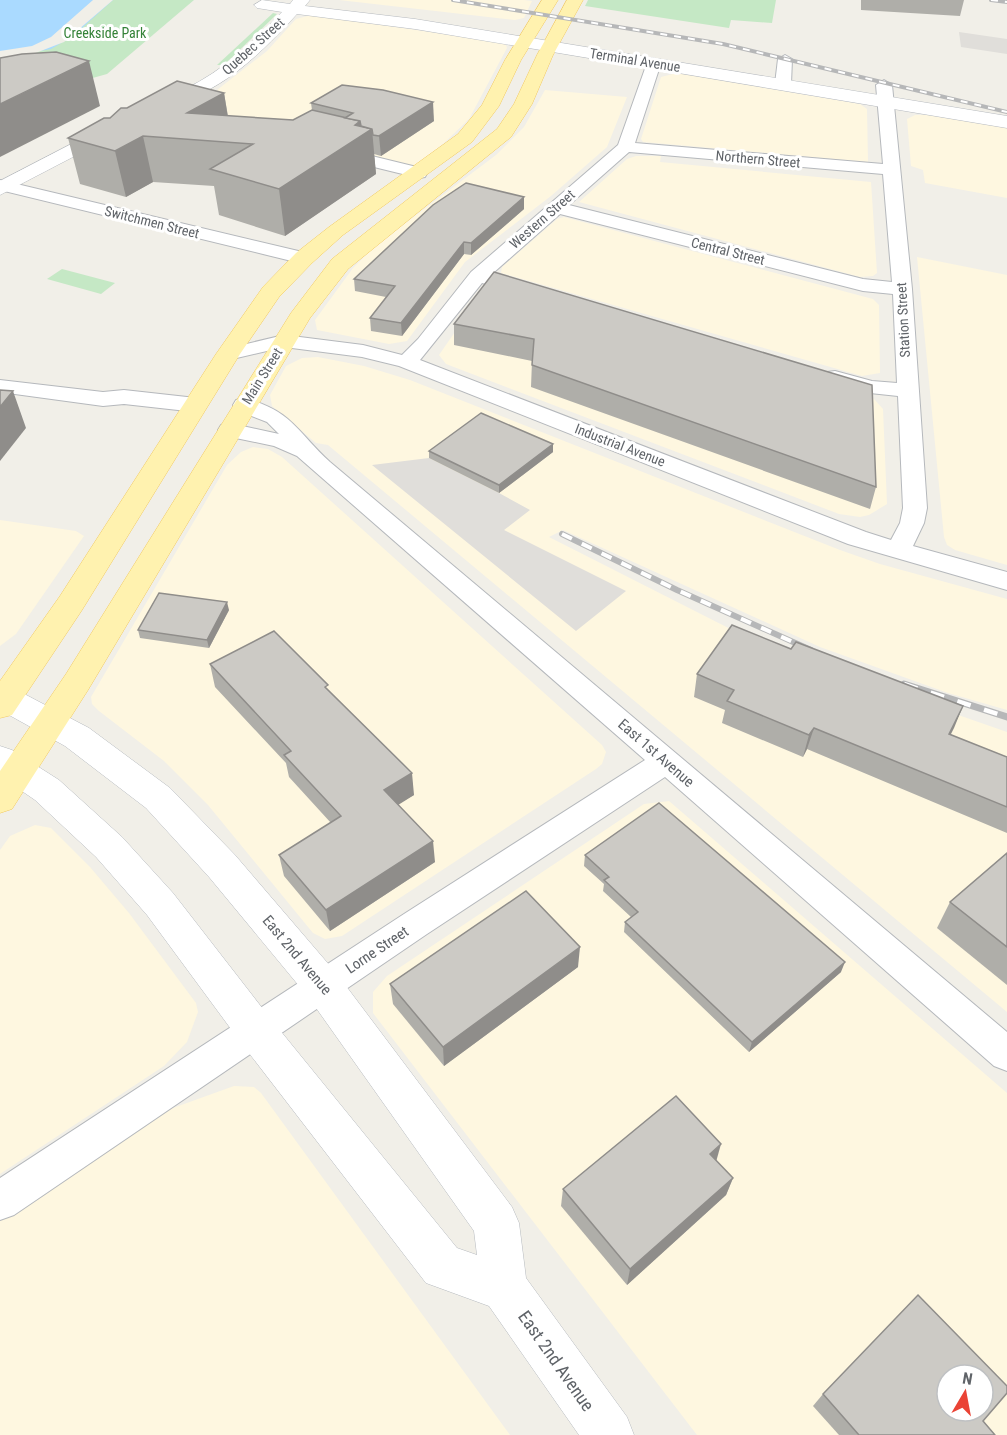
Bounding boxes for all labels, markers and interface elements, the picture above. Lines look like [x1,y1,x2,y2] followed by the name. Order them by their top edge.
[219,14,287,78] street label: Quebec Street
[64,25,147,41] park label: Creekside Park
[589,45,682,75] street label: Terminal Avenue
[715,147,801,171] street label: Northern Street
[506,186,578,252] street label: Western Street
[103,203,201,241] street label: Switchmen Street
[690,234,766,268] street label: Central Street
[893,282,913,358] street label: Station Street
[238,345,286,407] street label: Main Street
[573,420,668,470] street label: Industrial Avenue
[614,715,698,791] street label: East 1st Avenue
[259,912,335,998] street label: East 2nd Avenue
[342,922,412,978] street label: Lorne Street
[514,1306,599,1415] street label: East 2nd Avenue
[935,1363,995,1423] north arrow
[961,1369,974,1389] text: N

